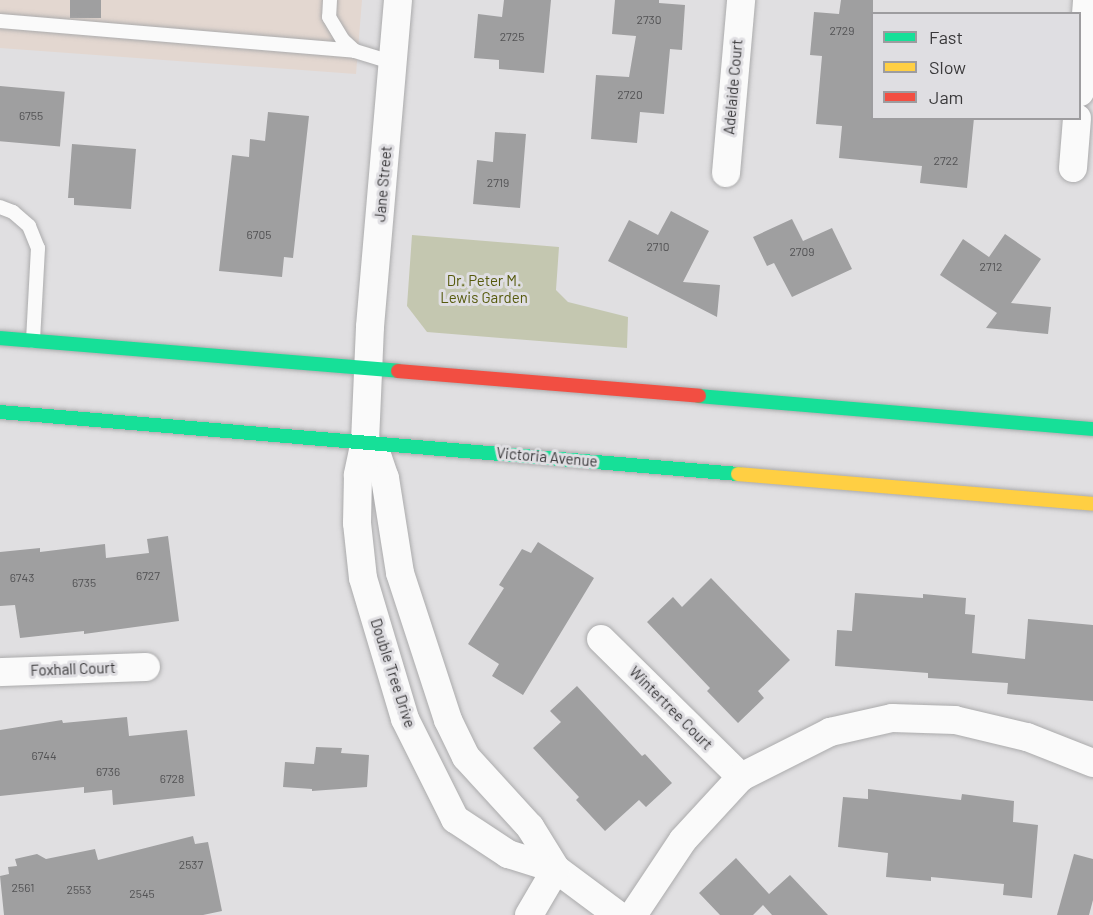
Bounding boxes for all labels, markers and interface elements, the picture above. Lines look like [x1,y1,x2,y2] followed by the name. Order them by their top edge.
[871,12,1081,120] legend
[636,13,662,27] house number: 2730
[830,24,854,38] house number: 2729
[929,26,963,48] text: Fast
[500,30,524,44] house number: 2725
[720,39,746,135] street label: Adelaide Court
[929,56,966,78] text: Slow
[929,86,963,108] text: Jam
[617,88,643,102] house number: 2720
[19,109,43,123] house number: 6755
[371,145,395,223] street label: Jane Street
[934,154,958,168] house number: 2722
[487,176,509,190] house number: 2719
[247,228,271,242] house number: 6705
[646,240,670,254] house number: 2710
[789,245,815,259] house number: 2709
[980,260,1002,274] house number: 2712
[440,271,528,306] park label: Dr. Peter M. Lewis Garden
[496,444,598,470] street label: Victoria Avenue
[136,569,160,583] house number: 6727
[10,571,34,585] house number: 6743
[72,576,96,590] house number: 6735
[367,616,419,730] street label: Double Tree Drive
[30,659,116,679] street label: Foxhall Court
[626,663,716,753] street label: Wintertree Court
[31,749,57,763] house number: 6744
[96,765,120,779] house number: 6736
[160,772,184,786] house number: 6728
[179,858,203,872] house number: 2537
[12,881,34,895] house number: 2561
[67,883,91,897] house number: 2553
[129,887,155,901] house number: 2545

